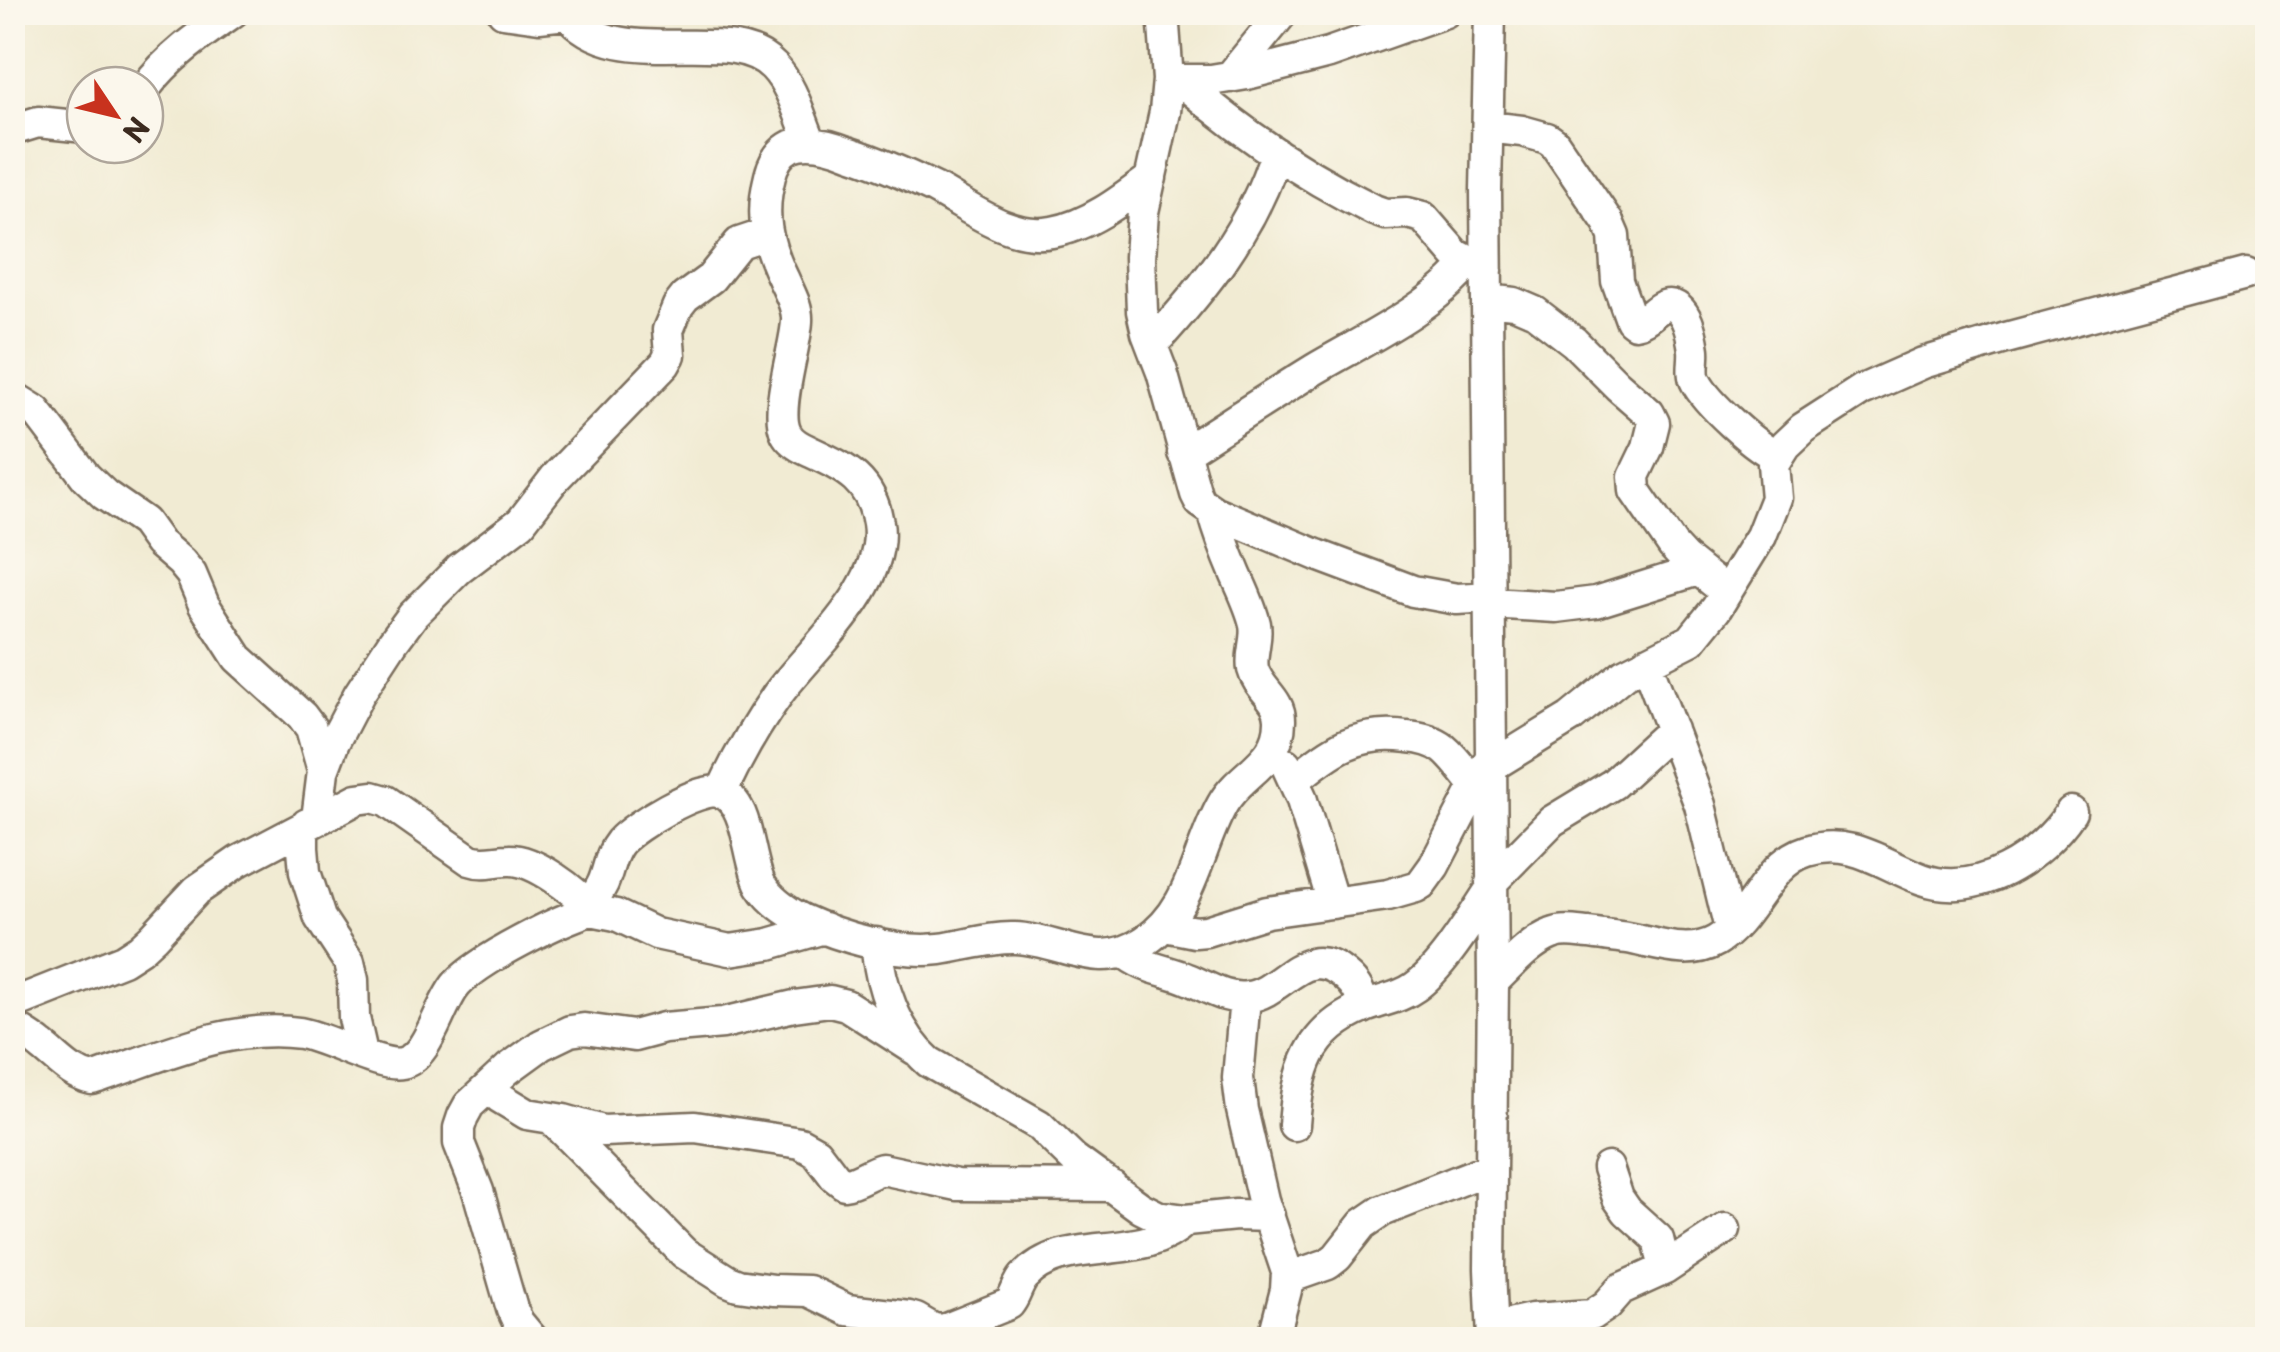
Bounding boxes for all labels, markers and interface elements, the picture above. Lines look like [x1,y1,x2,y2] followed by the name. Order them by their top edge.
[65,65,165,165] north arrow
[113,109,161,152] text: N

